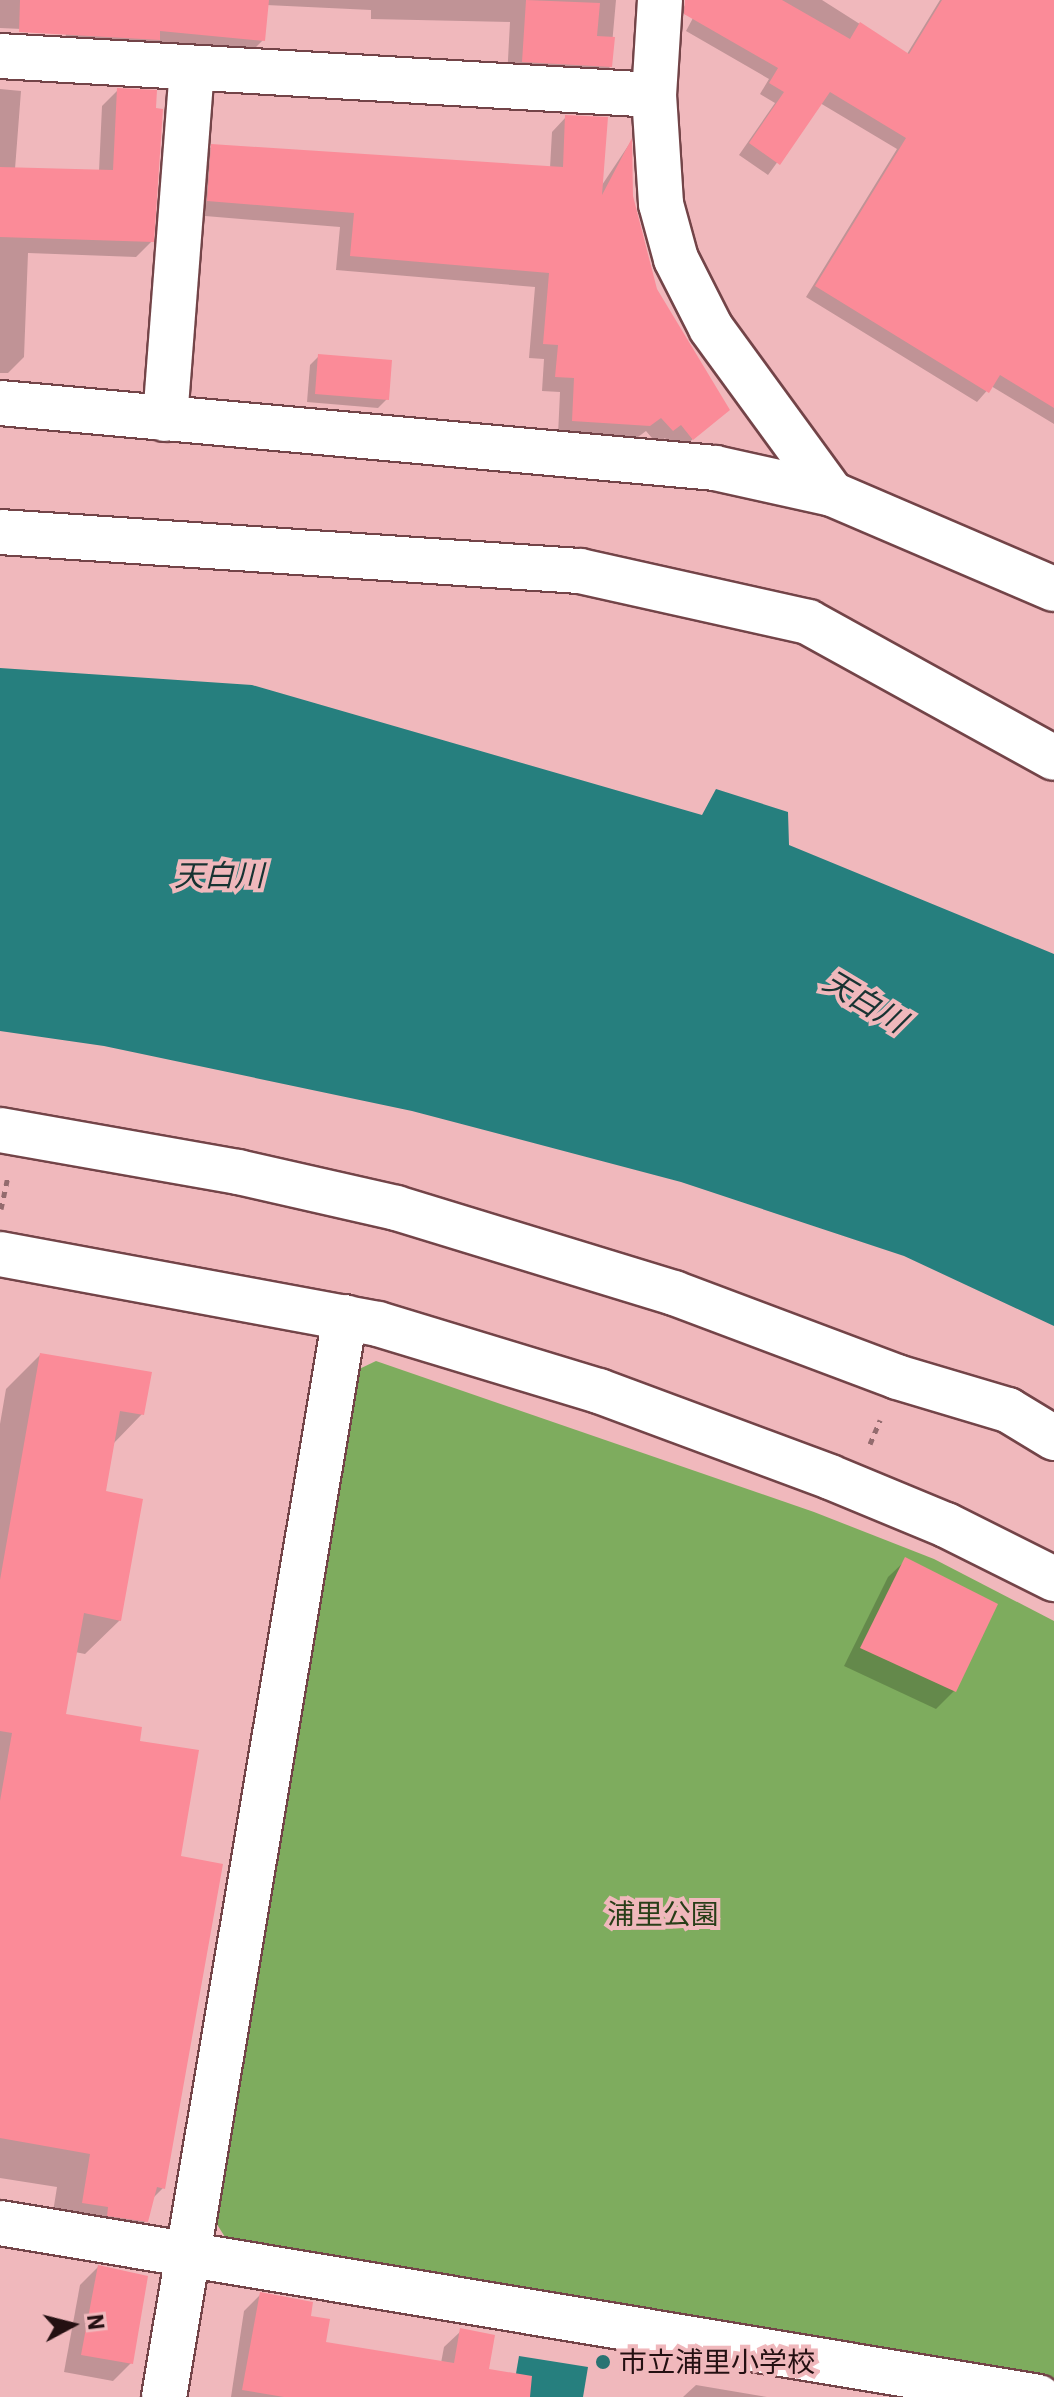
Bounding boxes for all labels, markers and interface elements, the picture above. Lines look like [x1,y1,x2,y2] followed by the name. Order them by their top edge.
[174,857,264,893] water label: 天白川
[817,962,913,1040] water label: 天白川
[607,1897,719,1931] park label: 浦里公園
[32,2285,112,2365] north arrow
[81,2312,112,2332] text: N
[619,2345,815,2379] place label: 市立浦里小学校
[594,2353,612,2371] marker: 市立浦里小学校

